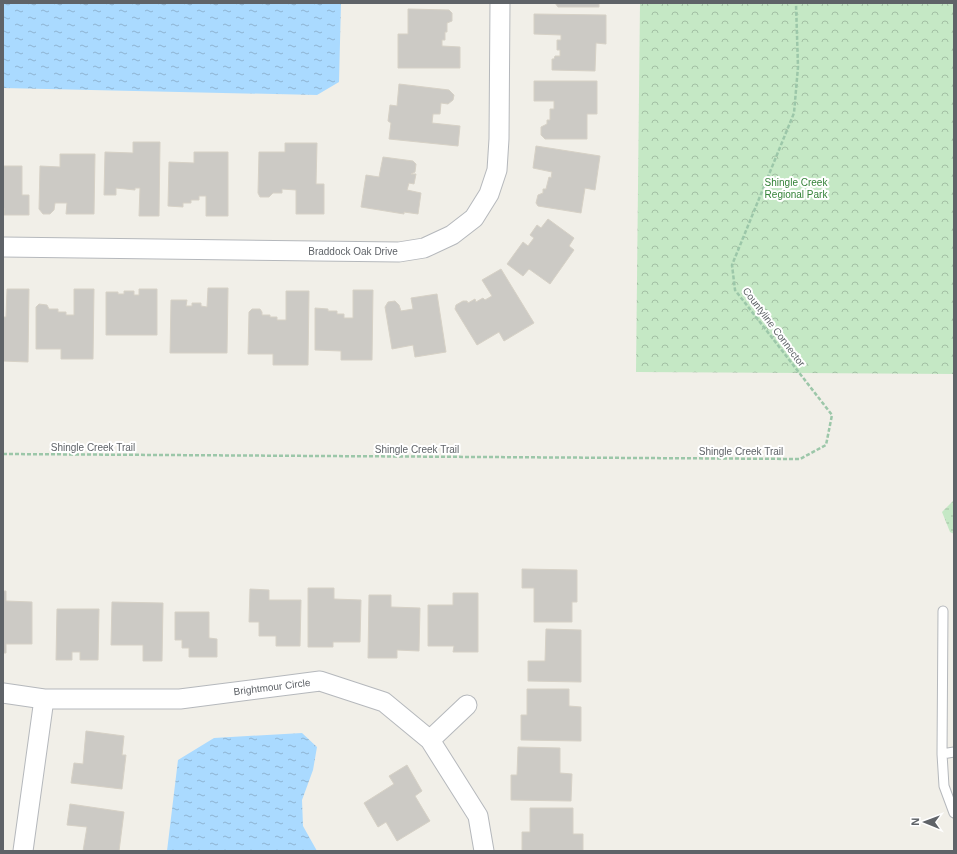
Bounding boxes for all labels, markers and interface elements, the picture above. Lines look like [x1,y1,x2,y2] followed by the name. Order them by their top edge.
[765,177,828,200] park label: Shingle Creek Regional Park
[308,246,398,257] street label: Braddock Oak Drive
[741,285,808,369] street label: Countyline Connector
[51,442,135,453] street label: Shingle Creek Trail
[375,444,459,455] street label: Shingle Creek Trail
[699,446,783,457] street label: Shingle Creek Trail
[233,677,311,697] street label: Brightmour Circle
[905,802,945,842] north arrow
[909,818,921,826] text: N

